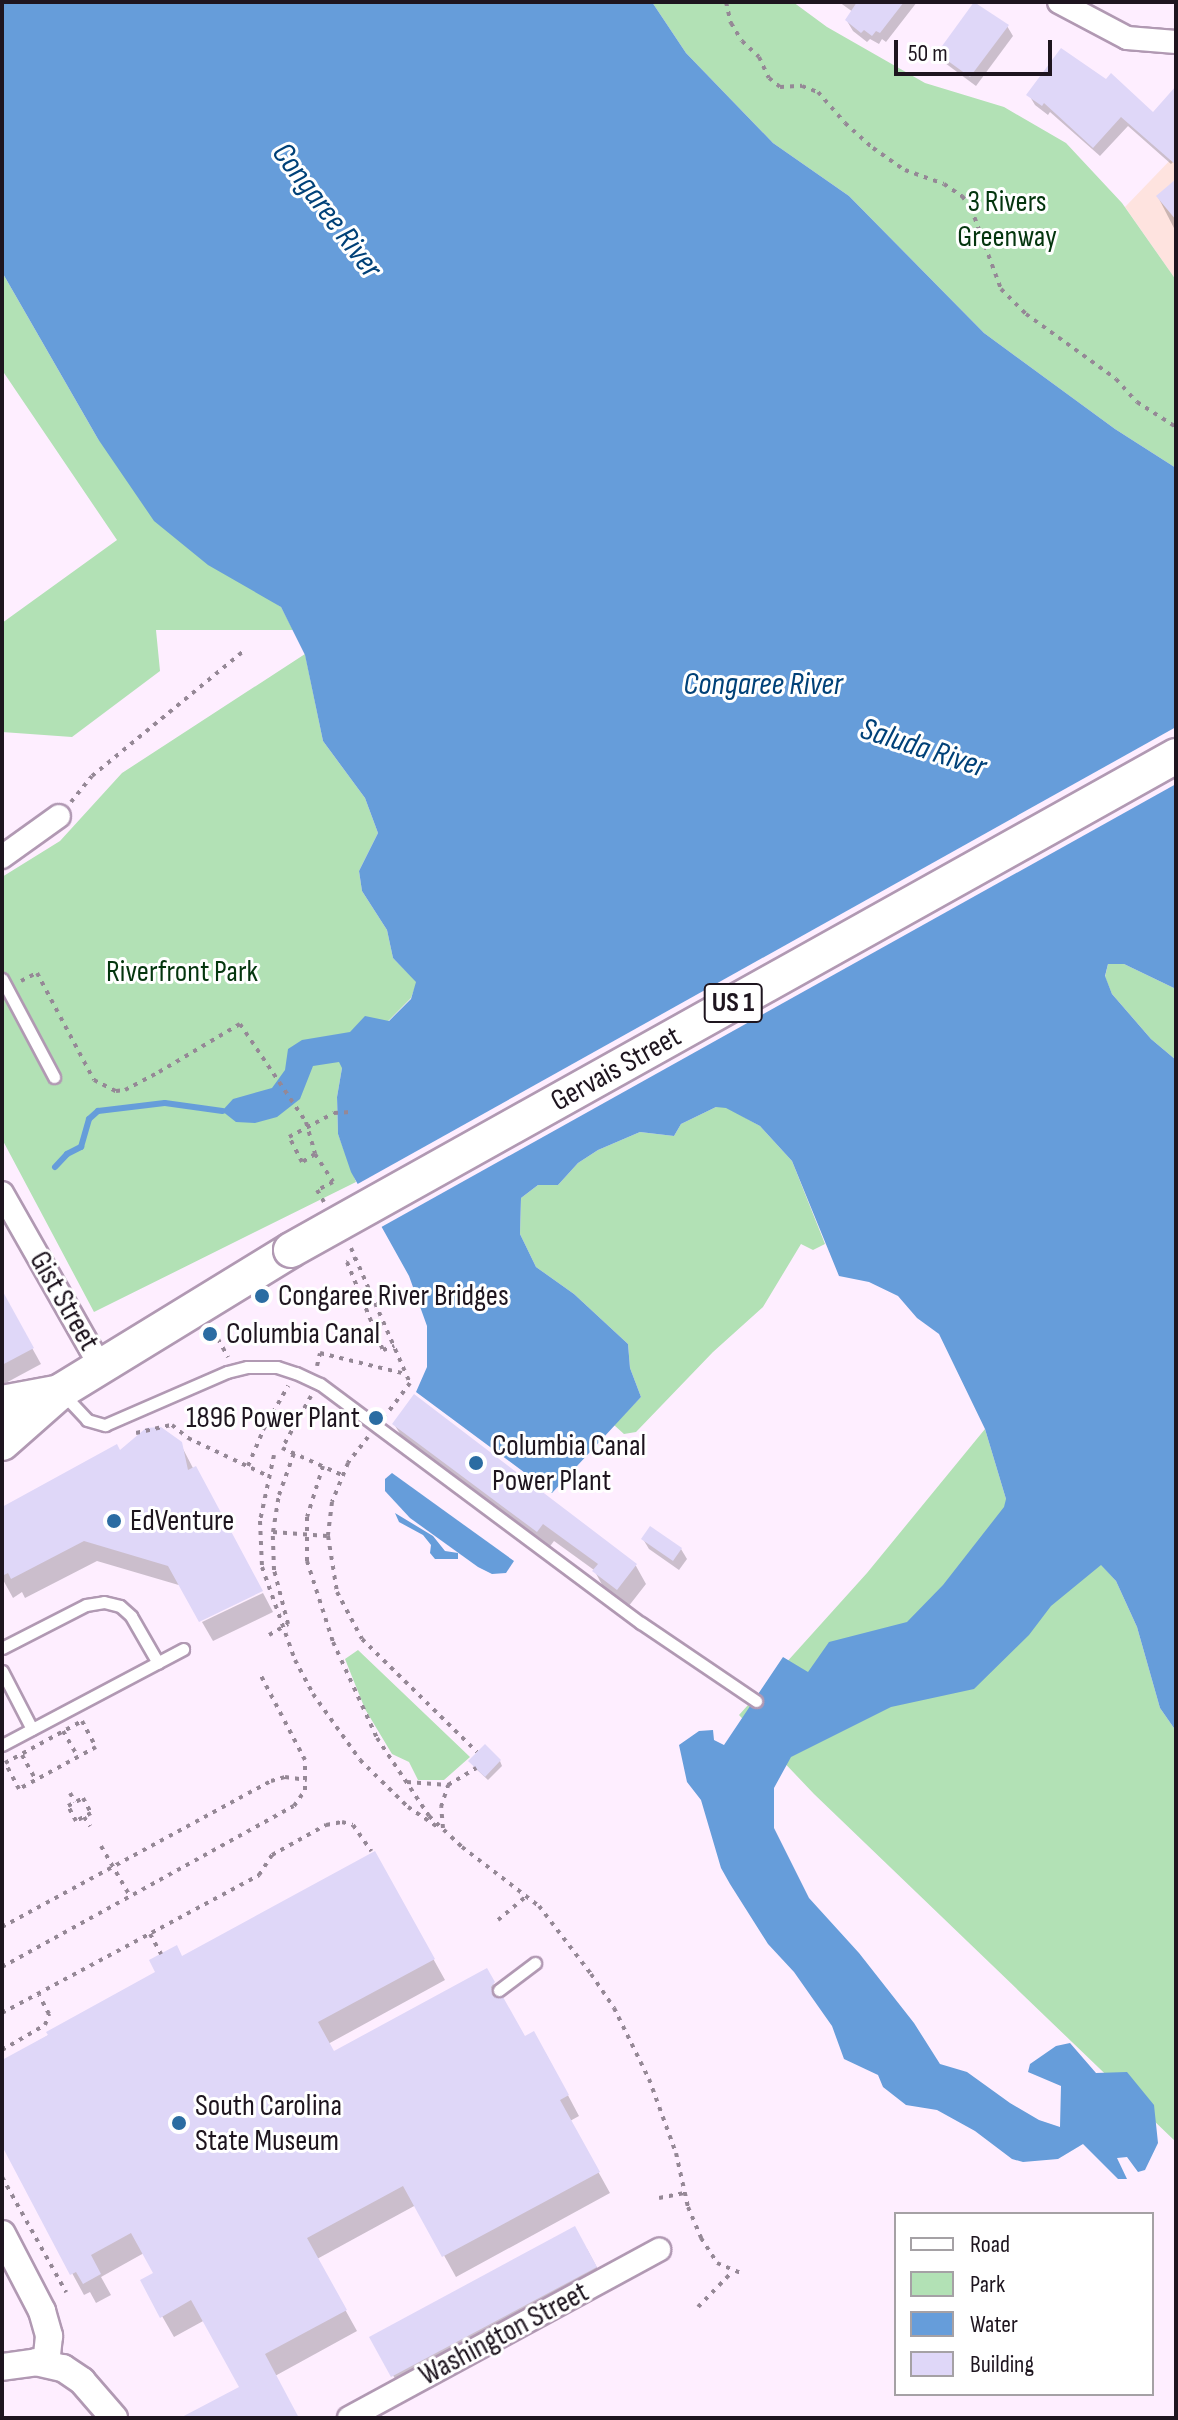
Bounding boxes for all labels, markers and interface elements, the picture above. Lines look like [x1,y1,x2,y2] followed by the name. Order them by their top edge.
[898,24,1056,74] scale bar
[908,39,948,68] text: 50 m
[263,136,389,286] water label: Congaree River
[957,184,1057,254] park label: 3 Rivers Greenway
[683,666,843,704] water label: Congaree River
[855,711,991,787] water label: Saluda River
[106,954,258,990] park label: Riverfront Park
[703,979,763,1027] road number: US 1
[545,1019,687,1119] street label: Gervais Street
[21,1245,107,1357] street label: Gist Street
[278,1278,509,1314] place label: Congaree River Bridges
[253,1287,271,1305] marker: Congaree River Bridges
[226,1316,380,1352] place label: Columbia Canal
[201,1325,219,1343] marker: Columbia Canal
[186,1400,360,1436] place label: 1896 Power Plant
[367,1409,385,1427] marker: 1896 Power Plant
[492,1428,646,1498] place label: Columbia Canal Power Plant
[467,1454,485,1472] marker: Columbia Canal Power Plant
[130,1503,234,1539] place label: EdVenture
[105,1512,123,1530] marker: EdVenture
[195,2088,342,2158] place label: South Carolina State Museum
[170,2114,188,2132] marker: South Carolina State Museum
[894,2212,1154,2396] legend
[970,2230,1010,2259] text: Road
[970,2270,1005,2299] text: Park
[413,2274,595,2394] street label: Washington Street
[970,2310,1018,2339] text: Water
[970,2350,1034,2379] text: Building

